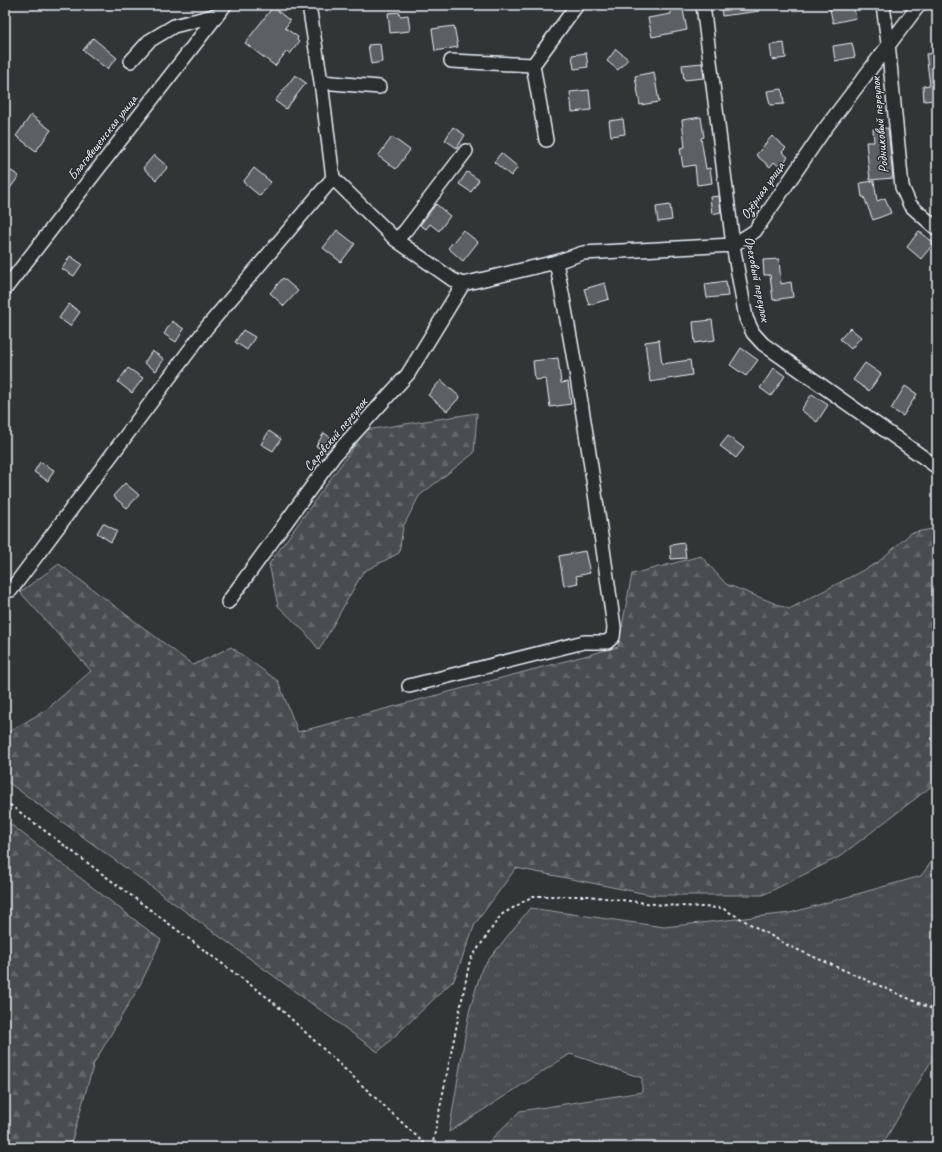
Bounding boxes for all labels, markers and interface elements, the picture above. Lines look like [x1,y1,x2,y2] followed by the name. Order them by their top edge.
[867,74,892,174] street label: Родниковый переулок
[64,90,142,183] street label: Благовещенская улица
[737,157,789,222] street label: Озёрная улица
[741,235,774,325] street label: Ореховый переулок
[300,393,372,474] street label: Саровский переулок

